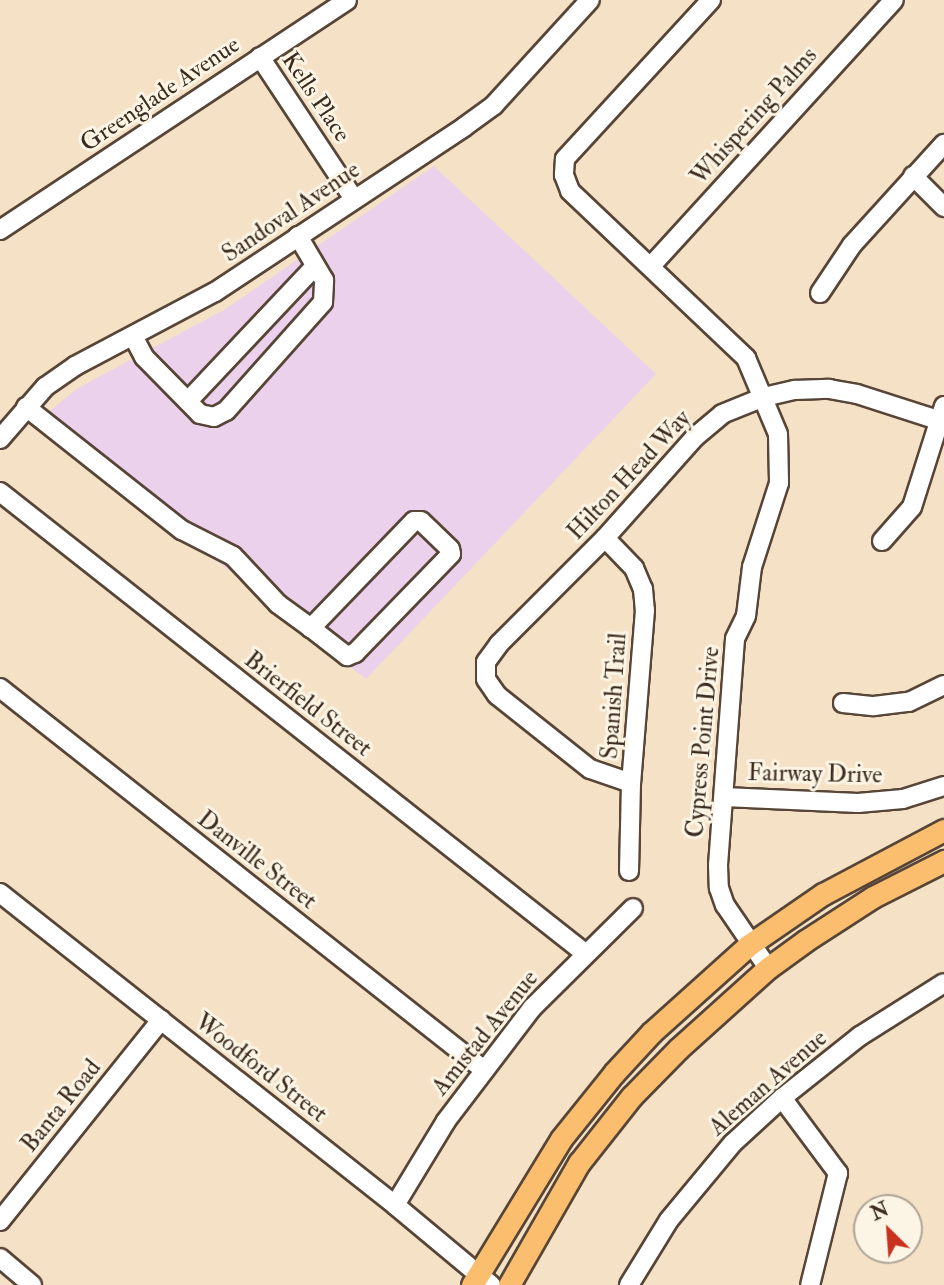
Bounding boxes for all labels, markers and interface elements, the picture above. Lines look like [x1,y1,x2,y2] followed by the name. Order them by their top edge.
[75,30,245,158] street label: Greenglade Avenue
[685,41,823,191] street label: Whispering Palms
[276,47,356,147] street label: Kells Place
[217,155,365,269] street label: Sandoval Avenue
[561,404,697,546] street label: Hilton Head Way
[595,632,633,760] street label: Spanish Trail
[239,645,377,763] street label: Brierfield Street
[680,645,726,839] street label: Cypress Point Drive
[748,758,882,790] street label: Fairway Drive
[192,805,322,915] street label: Danville Street
[426,965,544,1101] street label: Amistad Avenue
[189,1007,333,1129] street label: Woodford Street
[703,1024,833,1142] street label: Aleman Avenue
[15,1054,107,1158] street label: Banta Road
[853,1194,923,1264] north arrow
[867,1197,893,1226] text: N

